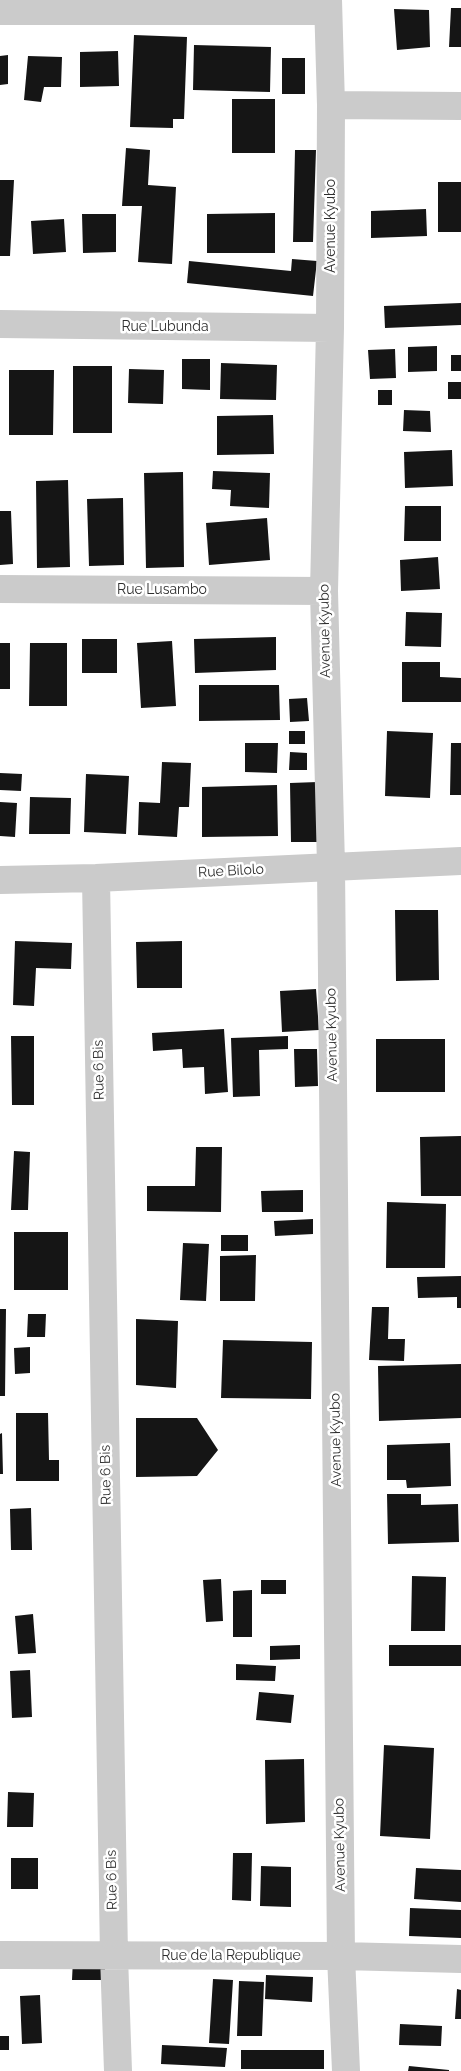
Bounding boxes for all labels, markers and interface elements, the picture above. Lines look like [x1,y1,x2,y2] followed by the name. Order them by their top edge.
[323,179,339,273] street label: Avenue Kyubo
[121,319,209,335] street label: Rue Lubunda
[117,582,207,598] street label: Rue Lusambo
[316,584,334,678] street label: Avenue Kyubo
[198,861,264,881] street label: Rue Bilolo
[323,988,341,1082] street label: Avenue Kyubo
[90,1040,108,1100] street label: Rue 6 Bis
[327,1393,345,1487] street label: Avenue Kyubo
[97,1445,115,1505] street label: Rue 6 Bis
[331,1798,349,1892] street label: Avenue Kyubo
[103,1850,121,1910] street label: Rue 6 Bis
[161,1948,301,1964] street label: Rue de la Republique

